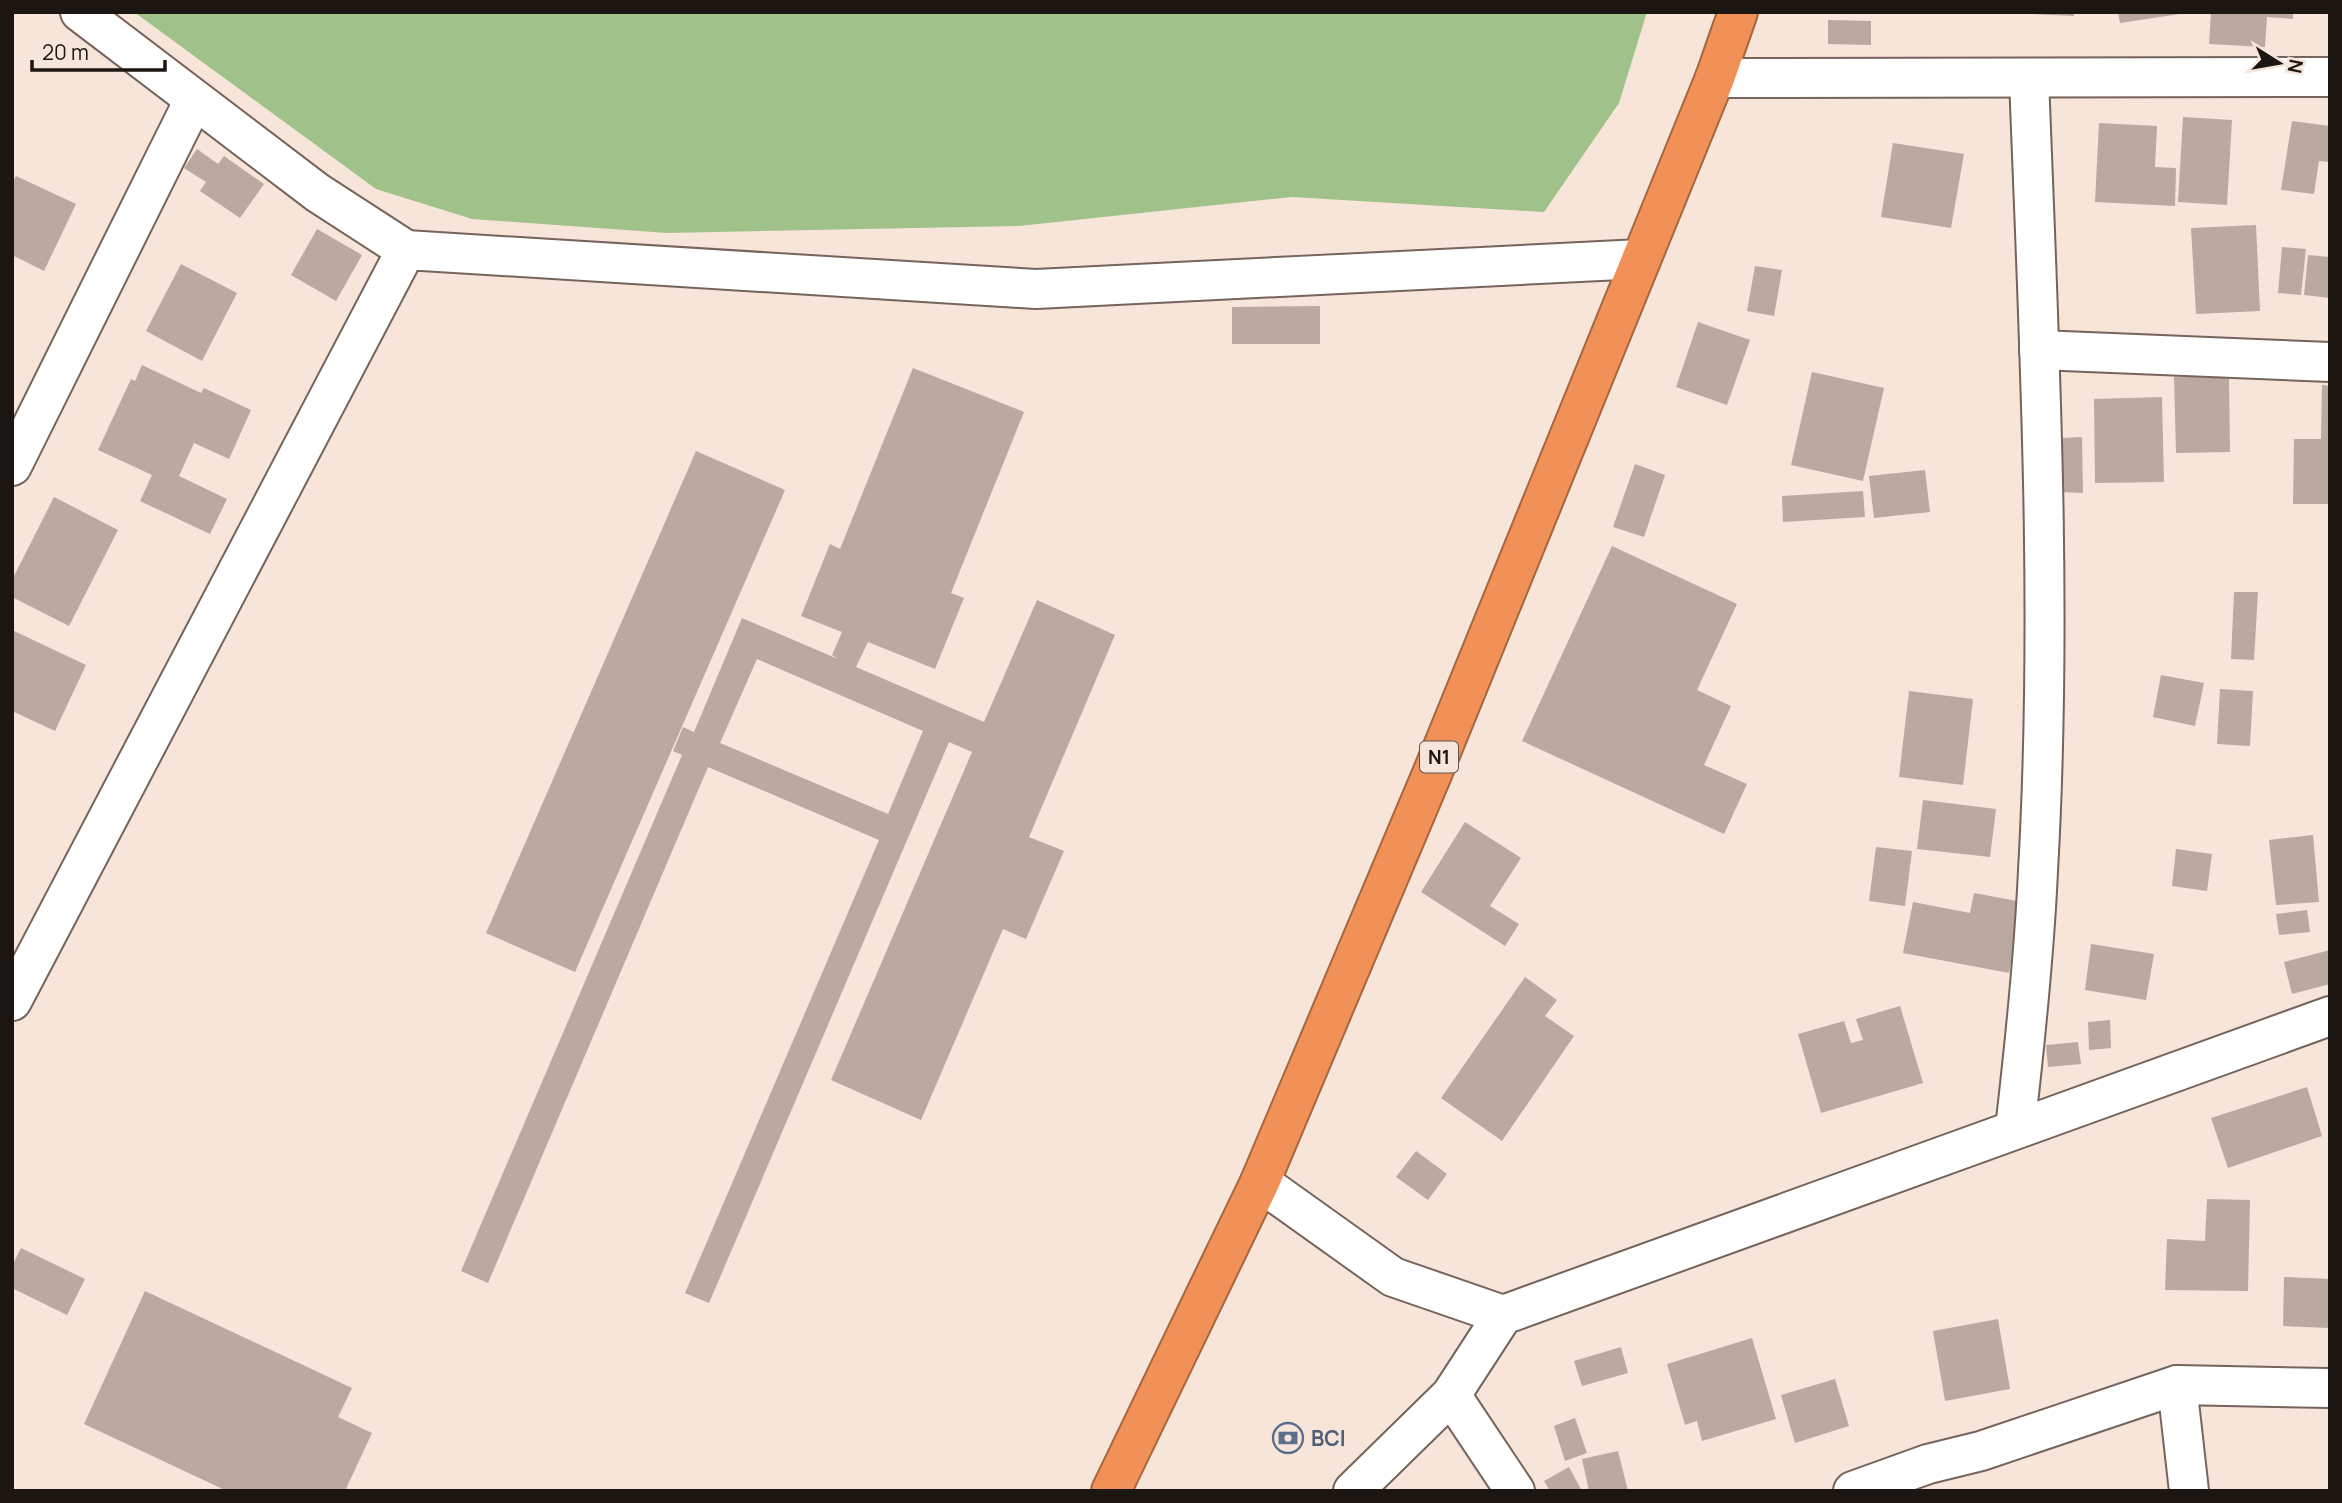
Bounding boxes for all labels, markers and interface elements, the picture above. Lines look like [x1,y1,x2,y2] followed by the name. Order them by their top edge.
[32,28,164,72] scale bar
[2244,28,2314,98] north arrow
[42,38,89,66] text: 20 m
[2282,57,2310,75] text: N
[1420,742,1458,772] road number: N1
[1271,1421,1305,1455] bank icon: BCI
[1311,1424,1346,1452] place label: BCI

